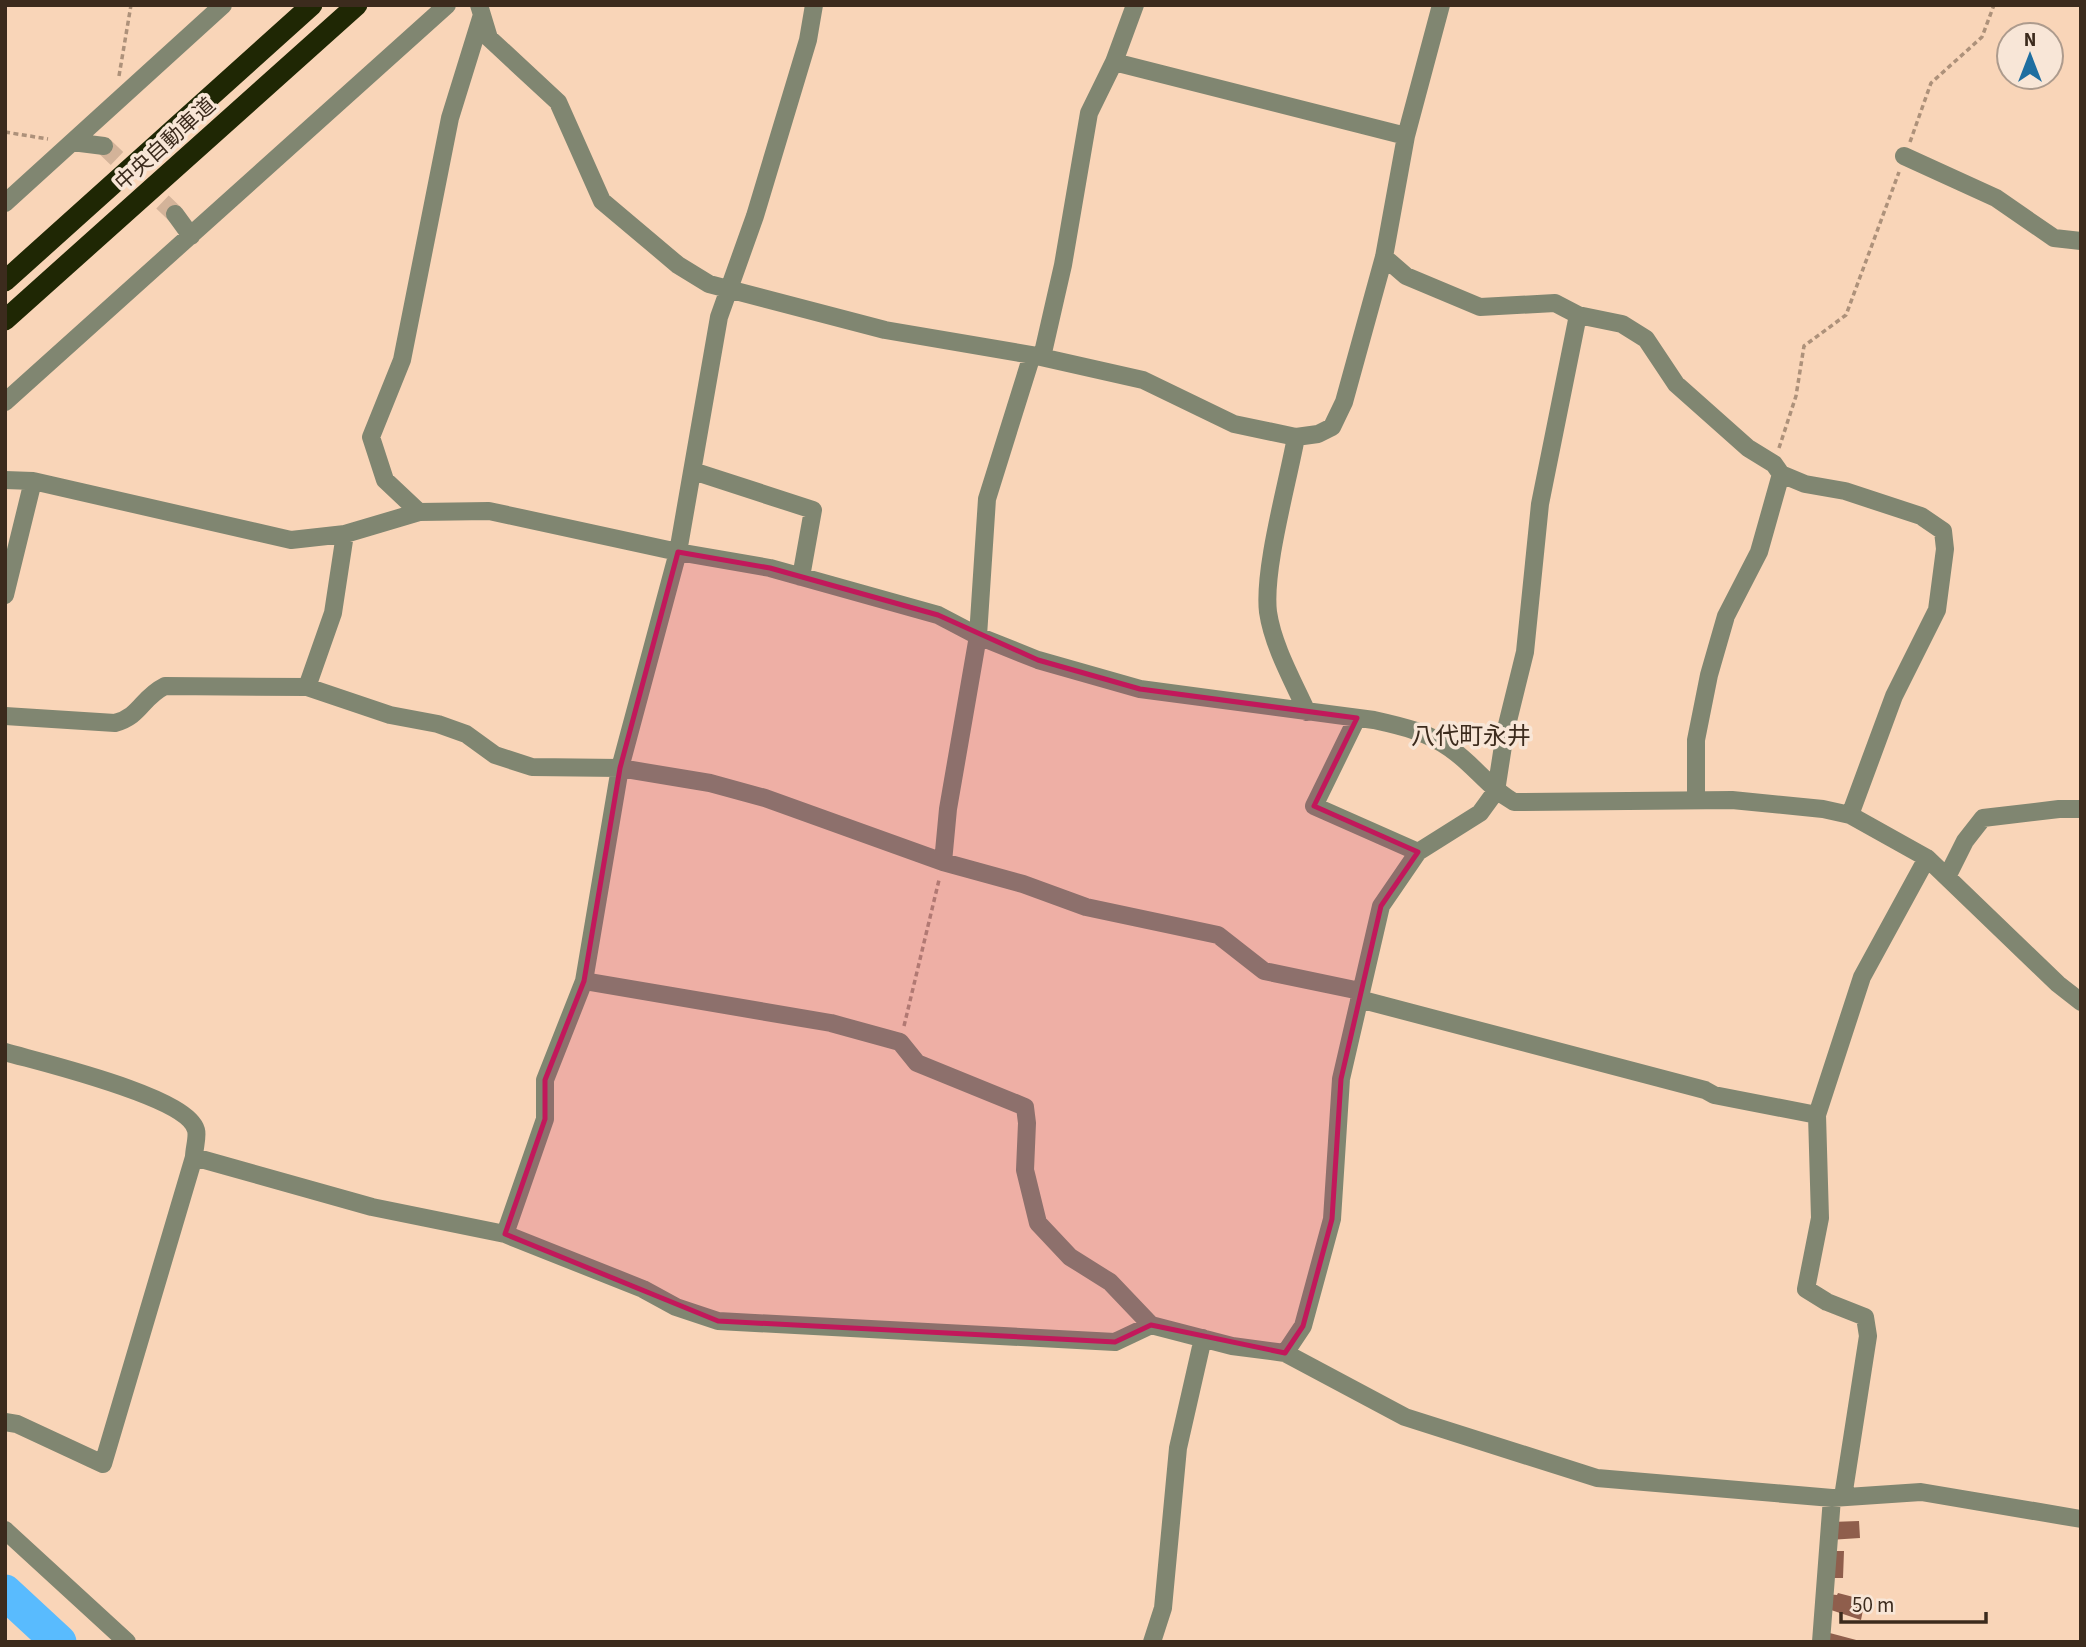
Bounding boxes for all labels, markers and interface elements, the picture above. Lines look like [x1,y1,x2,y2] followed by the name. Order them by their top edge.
[1995,21,2065,91] north arrow
[2024,27,2036,54] text: N
[108,91,222,197] street label: 中央自動車道
[1411,719,1531,754] district label: 八代町永井
[1841,1580,1986,1624] scale bar
[1852,1590,1894,1620] text: 50 m

